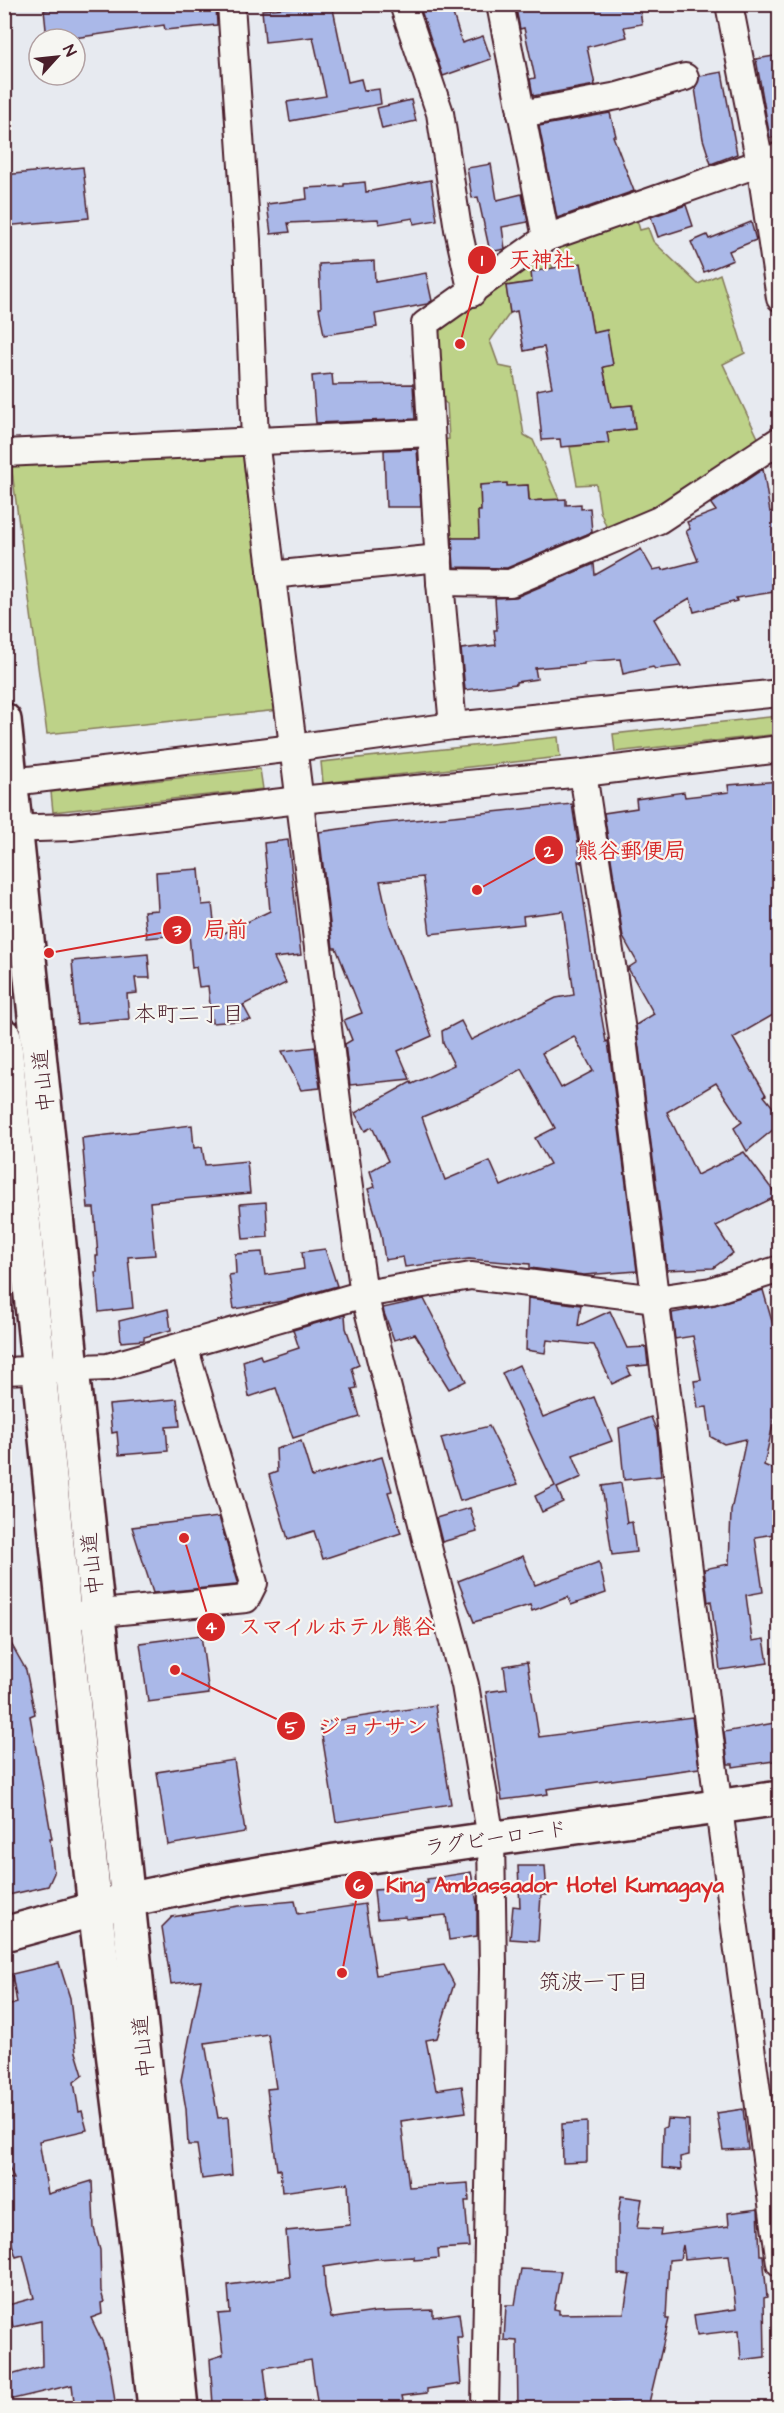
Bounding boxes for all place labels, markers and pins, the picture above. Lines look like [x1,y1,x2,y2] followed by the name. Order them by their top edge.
[467,240,587,280] callout: 天神社
[534,830,698,870] callout: 熊谷郵便局
[162,910,260,950] callout: 局前
[196,1607,448,1647] callout: スマイルホテル熊谷
[276,1706,440,1746] callout: ジョナサン
[344,1865,736,1905] callout: King Ambassador Hotel Kumagaya

